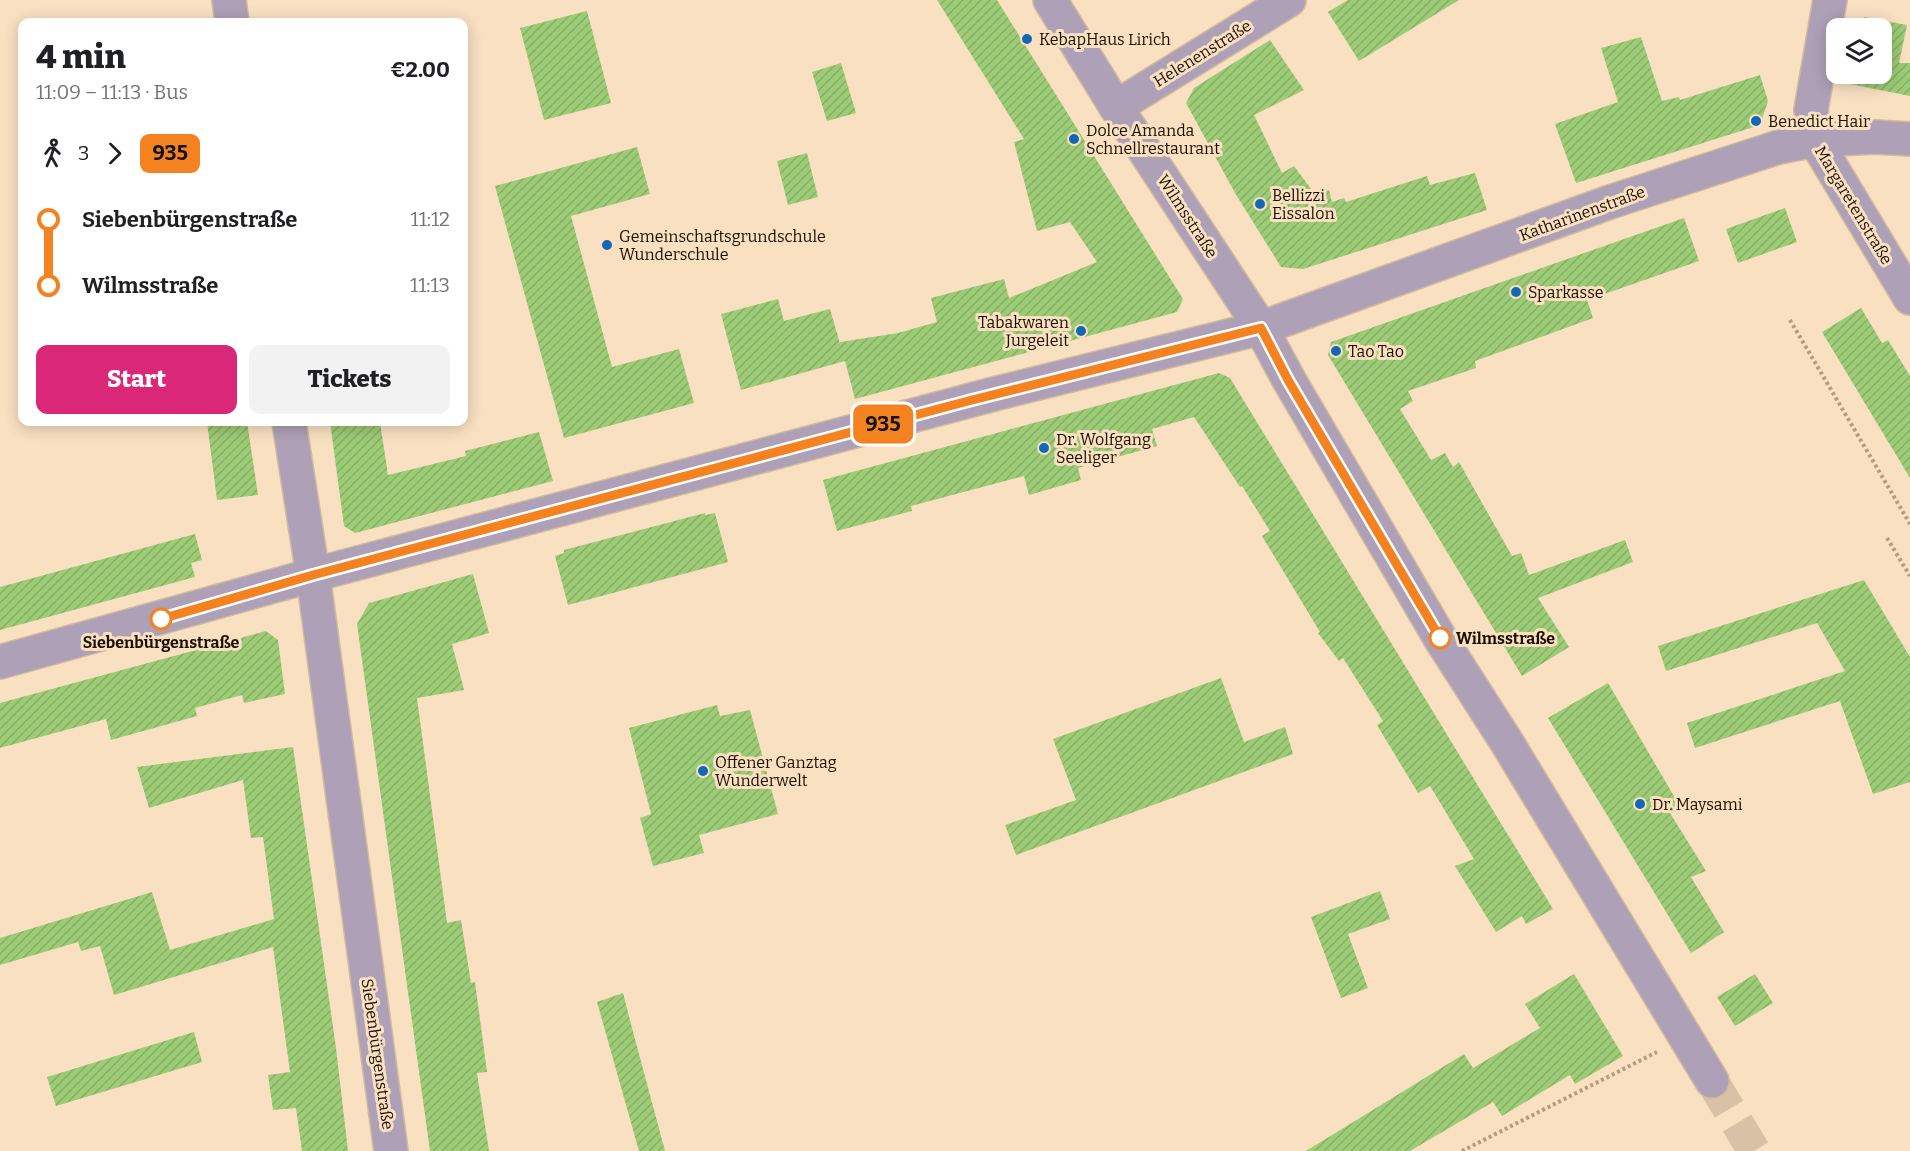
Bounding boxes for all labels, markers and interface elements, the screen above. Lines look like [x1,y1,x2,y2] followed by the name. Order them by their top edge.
[1150,16,1255,91] street label: Helenenstraße
[1826,18,1892,84] map controls
[1826,18,1892,84] button: layers
[1039,30,1171,49] place label: KebapHaus Lirich
[1020,32,1034,46] marker: KebapHaus Lirich
[36,37,126,77] text: 4 min
[390,56,450,83] text: €2.00
[36,80,188,104] text: 11:09 – 11:13 · Bus
[1768,112,1870,131] place label: Benedict Hair
[1749,114,1763,128] marker: Benedict Hair
[1086,121,1220,158] place label: Dolce Amanda Schnellrestaurant
[1067,132,1081,146] marker: Dolce Amanda Schnellrestaurant
[36,137,69,170] icon: walk
[98,137,131,170] icon: forward
[152,140,188,166] text: 935
[78,141,89,165] text: 3
[1811,143,1896,268] street label: Margaretenstraße
[1154,171,1222,262] street label: Wilmsstraße
[1517,182,1648,245] street label: Katharinenstraße
[1272,186,1335,223] place label: Bellizzi Eissalon
[1253,197,1267,211] marker: Bellizzi Eissalon
[82,206,297,233] text: Siebenbürgenstraße
[411,207,450,231] text: 11:12
[619,227,826,264] place label: Gemeinschaftsgrundschule Wunderschule
[600,238,614,252] marker: Gemeinschaftsgrundschule Wunderschule
[82,272,218,299] text: Wilmsstraße
[410,273,450,297] text: 11:13
[1528,283,1604,302] place label: Sparkasse
[1509,285,1523,299] marker: Sparkasse
[978,313,1069,350] place label: Tabakwaren Jurgeleit
[1074,324,1088,338] marker: Tabakwaren Jurgeleit
[1348,342,1404,361] place label: Tao Tao
[1329,344,1343,358] marker: Tao Tao
[36,345,237,414] button: Start
[249,345,450,414] button: Tickets
[848,404,918,444] line badge: 935
[865,411,901,437] text: 935
[1056,430,1151,467] place label: Dr. Wolfgang Seeliger
[1037,441,1051,455] marker: Dr. Wolfgang Seeliger
[150,608,172,630] marker: Siebenbürgenstraße
[1429,627,1451,649] marker: Wilmsstraße
[1456,629,1555,648] place label: Wilmsstraße
[83,633,239,652] place label: Siebenbürgenstraße
[715,753,837,790] place label: Offener Ganztag Wunderwelt
[696,764,710,778] marker: Offener Ganztag Wunderwelt
[1652,795,1743,814] place label: Dr. Maysami
[1633,797,1647,811] marker: Dr. Maysami
[358,977,397,1131] street label: Siebenbürgenstraße

